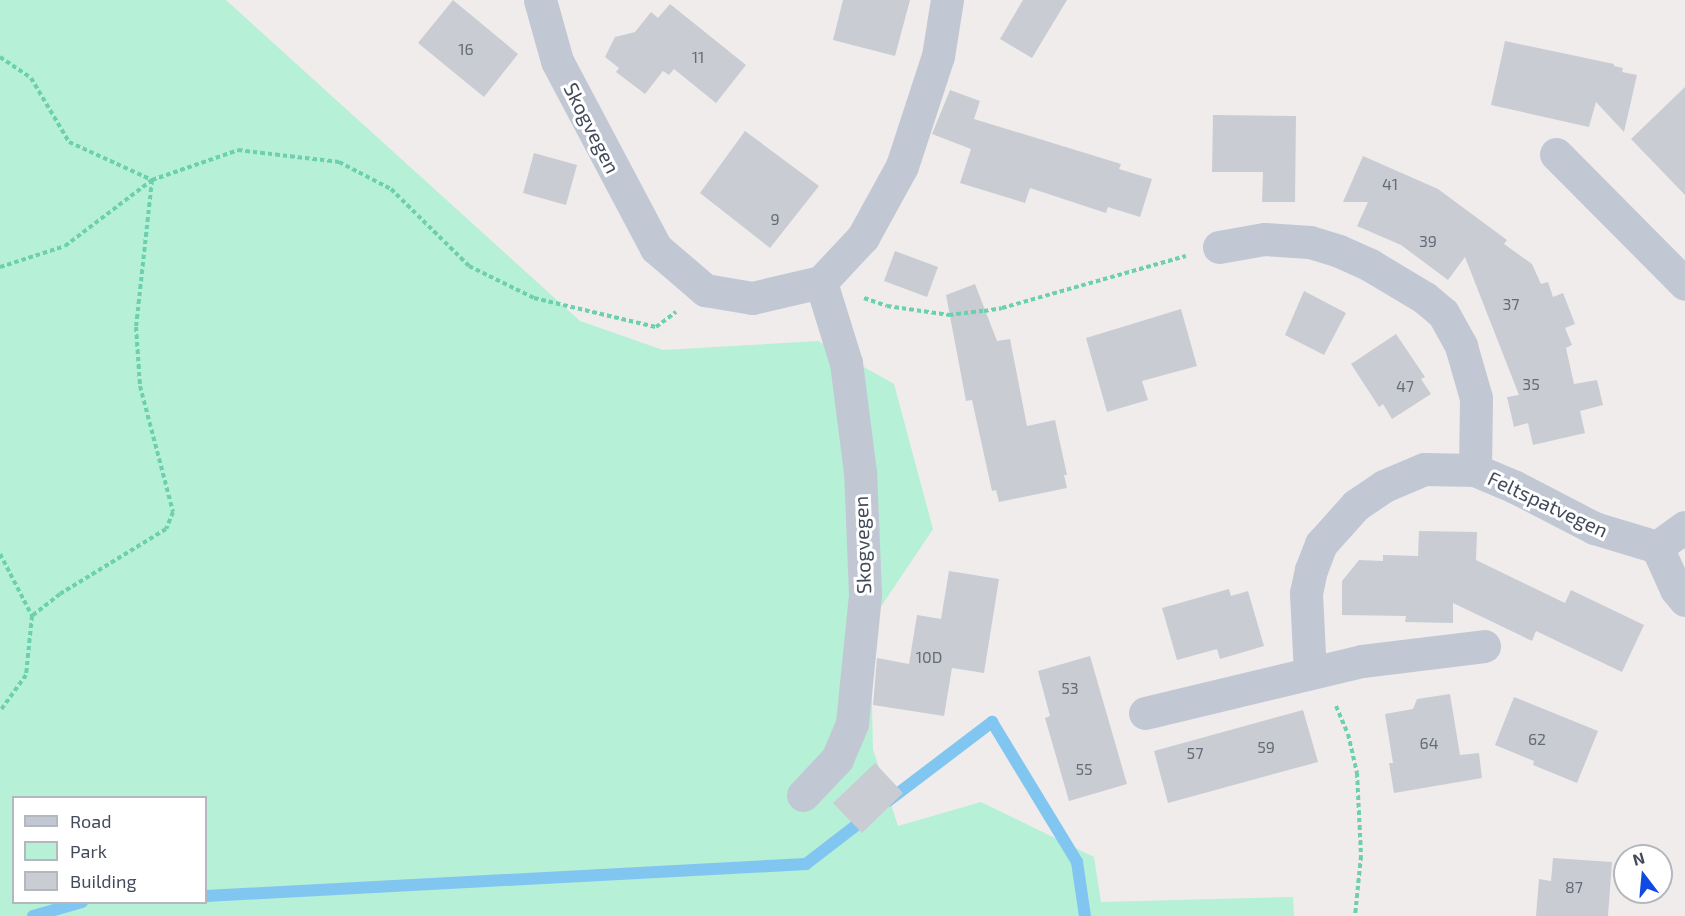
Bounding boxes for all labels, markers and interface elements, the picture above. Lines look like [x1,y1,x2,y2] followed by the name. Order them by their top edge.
[458,39,474,59] house number: 16
[692,47,704,67] house number: 11
[559,79,625,177] street label: Skogvegen
[1382,174,1398,194] house number: 41
[770,209,780,229] house number: 9
[1419,231,1437,251] house number: 39
[1502,294,1520,314] house number: 37
[1522,374,1540,394] house number: 35
[1396,376,1414,396] house number: 47
[1484,466,1612,542] street label: Feltspatvegen
[848,495,876,595] street label: Skogvegen
[916,647,942,667] house number: 10D
[1061,678,1079,698] house number: 53
[1528,729,1546,749] house number: 62
[1420,733,1438,753] house number: 64
[1257,737,1275,757] house number: 59
[1187,743,1203,763] house number: 57
[1075,759,1093,779] house number: 55
[12,796,207,904] legend
[70,810,111,832] text: Road
[70,840,107,862] text: Park
[1613,844,1673,904] north arrow
[1630,847,1647,869] text: N
[70,870,137,892] text: Building
[1565,877,1583,897] house number: 87

